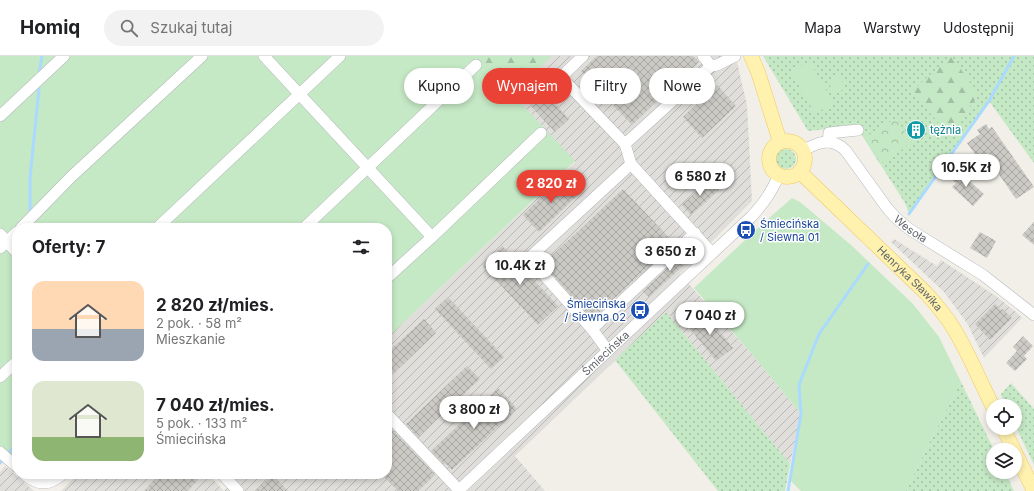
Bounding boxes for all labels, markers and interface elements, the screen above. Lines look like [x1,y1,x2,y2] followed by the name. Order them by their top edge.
[104,10,384,46] search box
[20,16,80,39] text: Homiq
[118,17,140,39] icon: search
[150,18,232,37] text: Szukaj tutaj
[804,19,841,36] text: Mapa
[863,19,921,36] text: Warstwy
[943,19,1014,36] text: Udostępnij
[404,68,474,104] chip: Kupno
[482,68,572,104] chip: Wynajem
[580,68,641,104] chip: Filtry
[649,68,715,104] chip: Nowe
[905,119,927,141] building icon: tężnia
[930,123,961,137] place label: tężnia
[925,154,1007,188] pin: 10.5K zł
[941,159,991,175] text: 10.5K zł
[659,163,741,197] pin: 6 580 zł
[674,168,726,184] text: 6 580 zł
[510,170,592,204] pin: 2 820 zł
[526,175,576,191] text: 2 820 zł
[891,212,930,246] street label: Wesoła
[760,217,819,244] place label: Śmiecińska / Siewna 01
[735,219,757,241] bus stop icon: Śmiecińska / Siewna 01
[350,236,372,258] icon: filters
[32,237,105,257] text: Oferty: 7
[629,238,711,272] pin: 3 650 zł
[644,243,696,259] text: 3 650 zł
[874,243,946,314] street label: Henryka Sławika
[479,252,561,286] pin: 10.4K zł
[495,257,545,273] text: 10.4K zł
[156,295,274,315] text: 2 820 zł/mies.
[64,297,112,345] icon: home
[565,297,626,324] place label: Śmiecińska / Siewna 02
[629,299,651,321] bus stop icon: Śmiecińska / Siewna 02
[669,302,751,336] pin: 7 040 zł
[684,307,736,323] text: 7 040 zł
[156,315,242,331] text: 2 pok. · 58 m²
[579,328,632,378] street label: Śmiecińska
[156,331,225,347] text: Mieszkanie
[156,395,275,415] text: 7 040 zł/mies.
[433,396,515,430] pin: 3 800 zł
[64,397,112,445] icon: home
[986,399,1022,479] map controls
[986,399,1022,435] button: locate
[448,401,500,417] text: 3 800 zł
[156,415,247,431] text: 5 pok. · 133 m²
[156,431,226,447] text: Śmiecińska
[986,443,1022,479] button: layers

